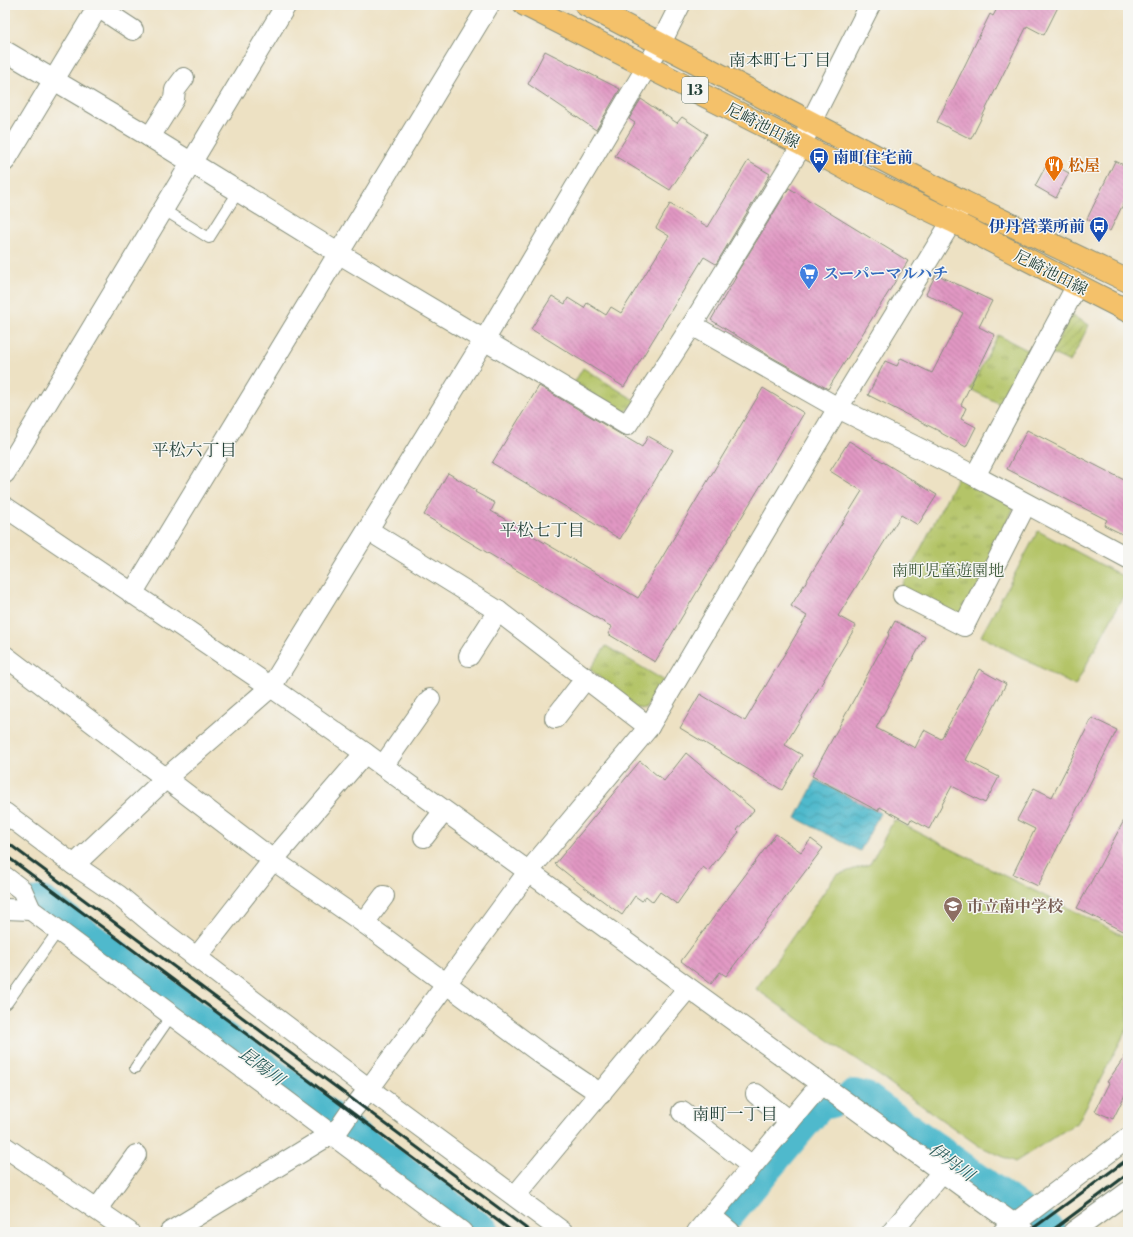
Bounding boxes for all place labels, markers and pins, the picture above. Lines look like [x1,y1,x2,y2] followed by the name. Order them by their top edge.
[808,146,830,174] bus stop icon: 南町住宅前
[833,148,913,168] place label: 南町住宅前
[1043,154,1065,182] restaurant icon: 松屋
[1068,156,1100,176] place label: 松屋
[1088,215,1110,243] bus stop icon: 伊丹営業所前
[989,217,1085,237] place label: 伊丹営業所前
[798,262,820,290] supermarket icon: スーパーマルハチ
[823,264,948,284] place label: スーパーマルハチ
[942,895,964,923] school or university icon: 市立南中学校
[967,897,1064,917] place label: 市立南中学校

